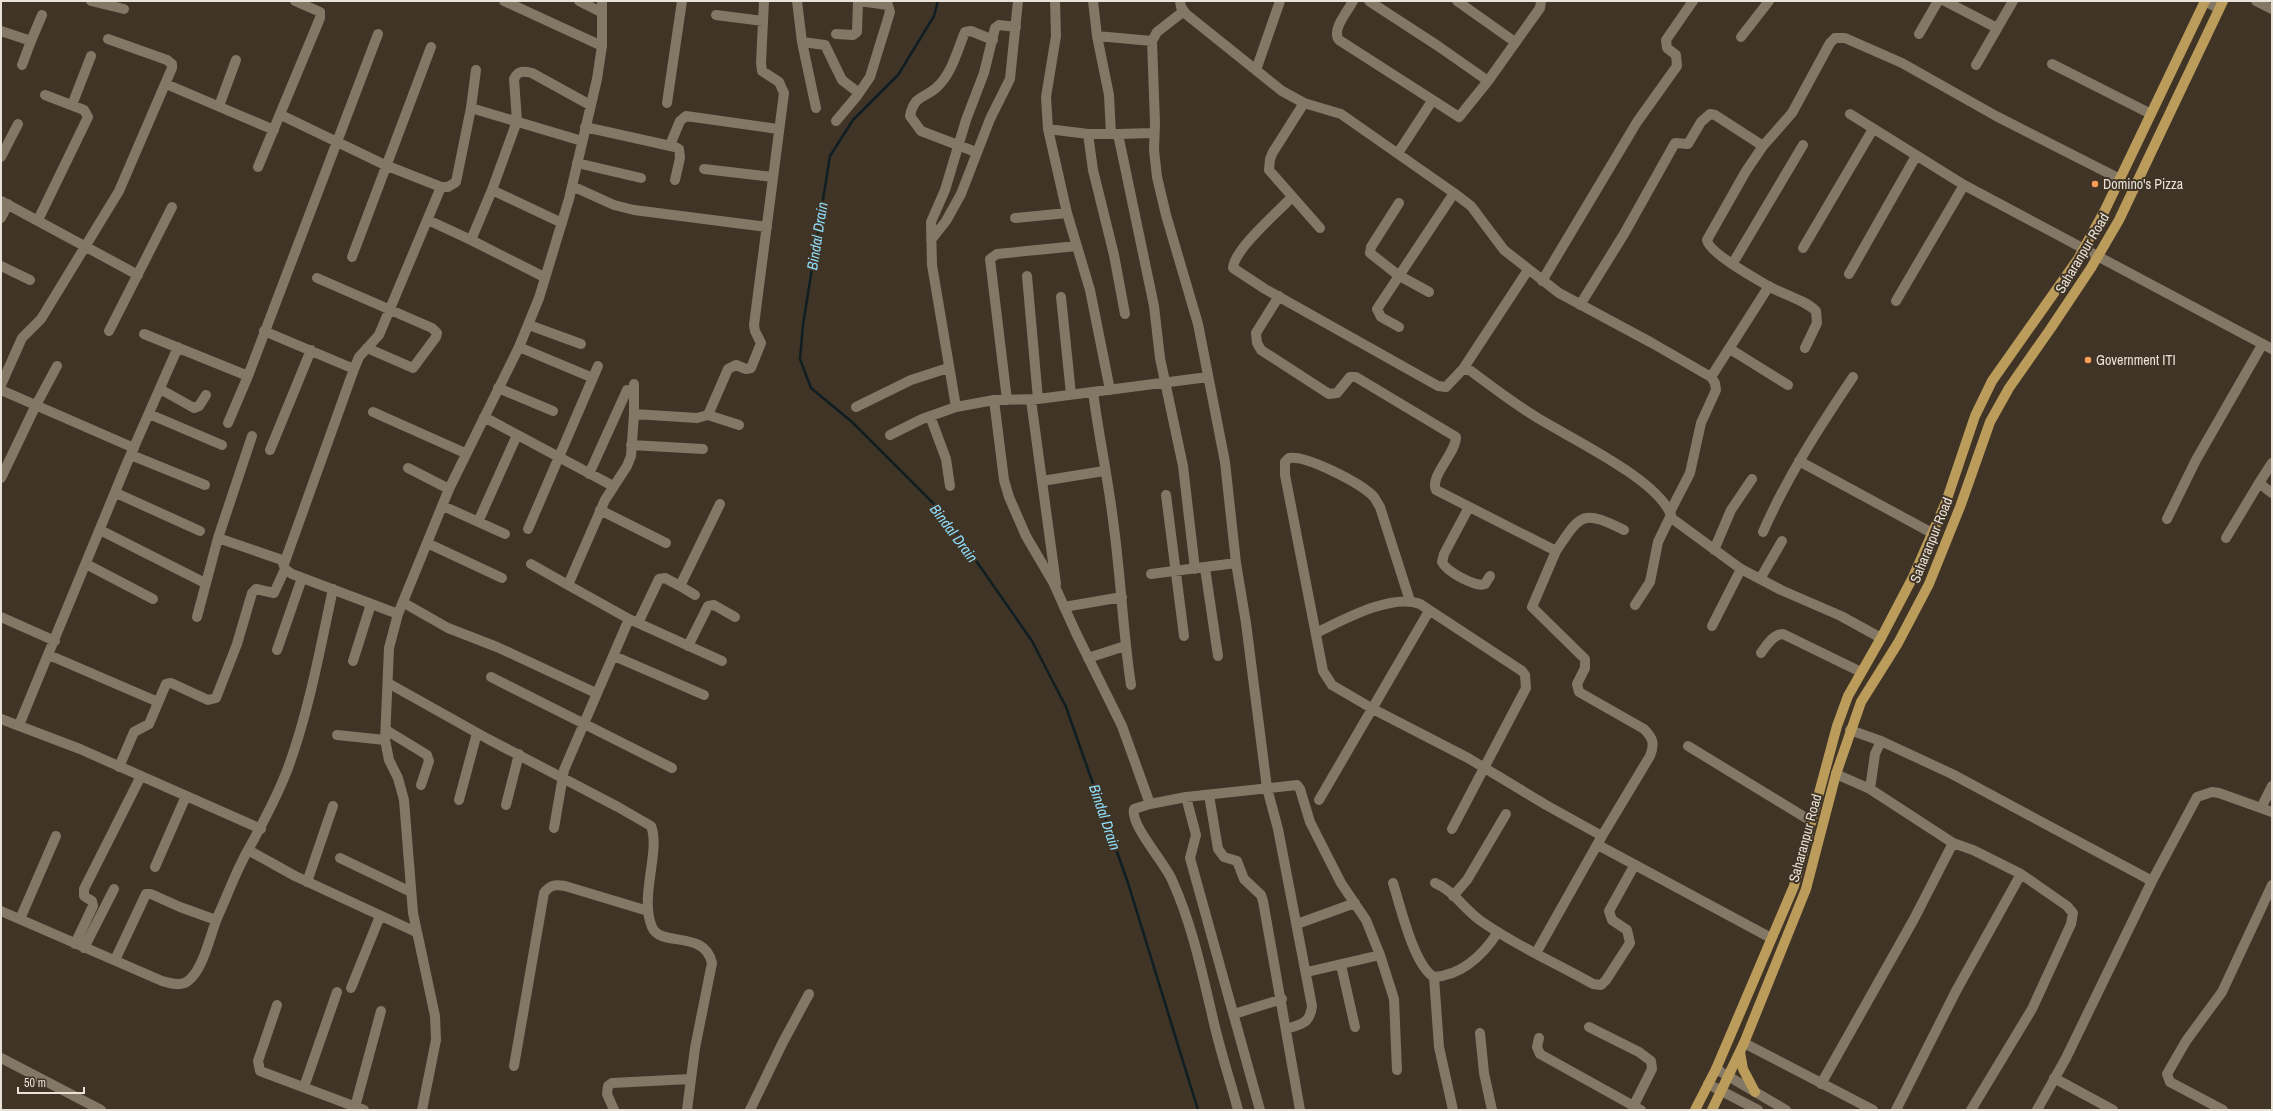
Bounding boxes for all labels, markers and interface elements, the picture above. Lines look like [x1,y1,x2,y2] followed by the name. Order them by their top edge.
[2103,175,2184,193] place label: Domino's Pizza
[2090,179,2100,189] marker: Domino's Pizza
[801,200,833,271] water label: Bindal Drain
[2051,210,2113,296] street label: Saharanpur Road
[2096,351,2176,369] place label: Government ITI
[2083,355,2093,365] marker: Government ITI
[1906,495,1956,585] street label: Saharanpur Road
[925,499,983,567] water label: Bindal Drain
[1084,781,1126,853] water label: Bindal Drain
[1785,792,1825,884] street label: Saharanpur Road
[18,1069,84,1095] scale bar
[24,1075,46,1091] text: 50 m

